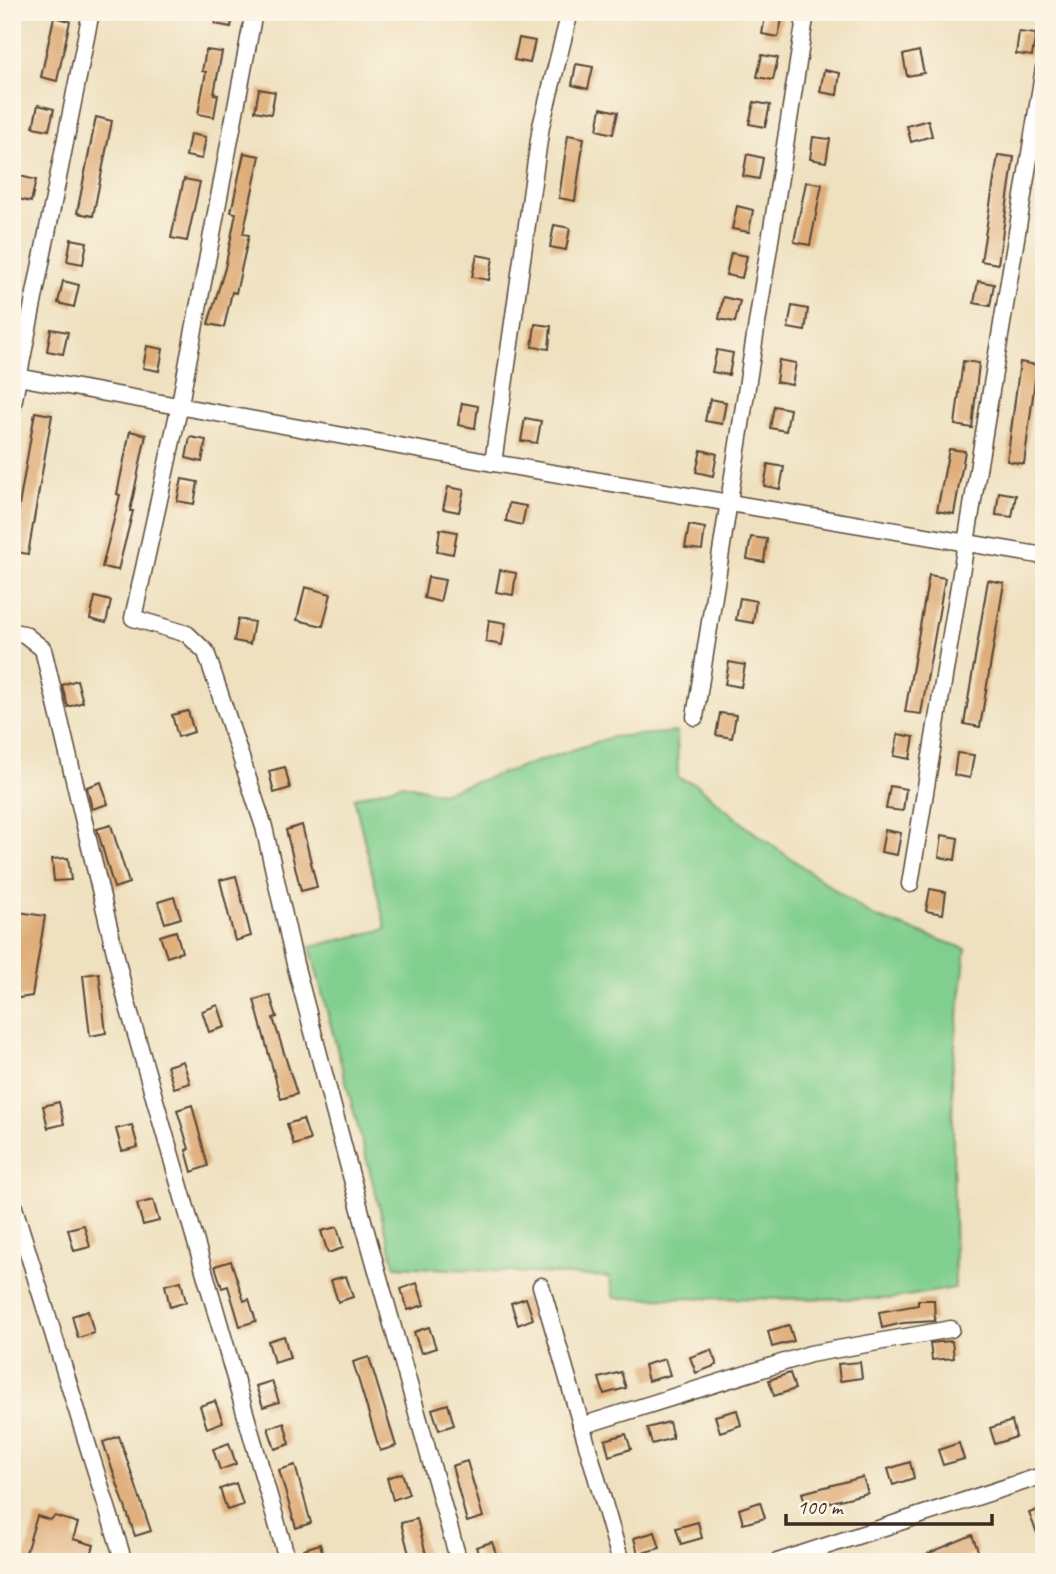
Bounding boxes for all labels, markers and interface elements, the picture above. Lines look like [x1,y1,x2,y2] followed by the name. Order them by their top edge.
[786,1483,993,1527] scale bar
[797,1494,844,1520] text: 100 m

